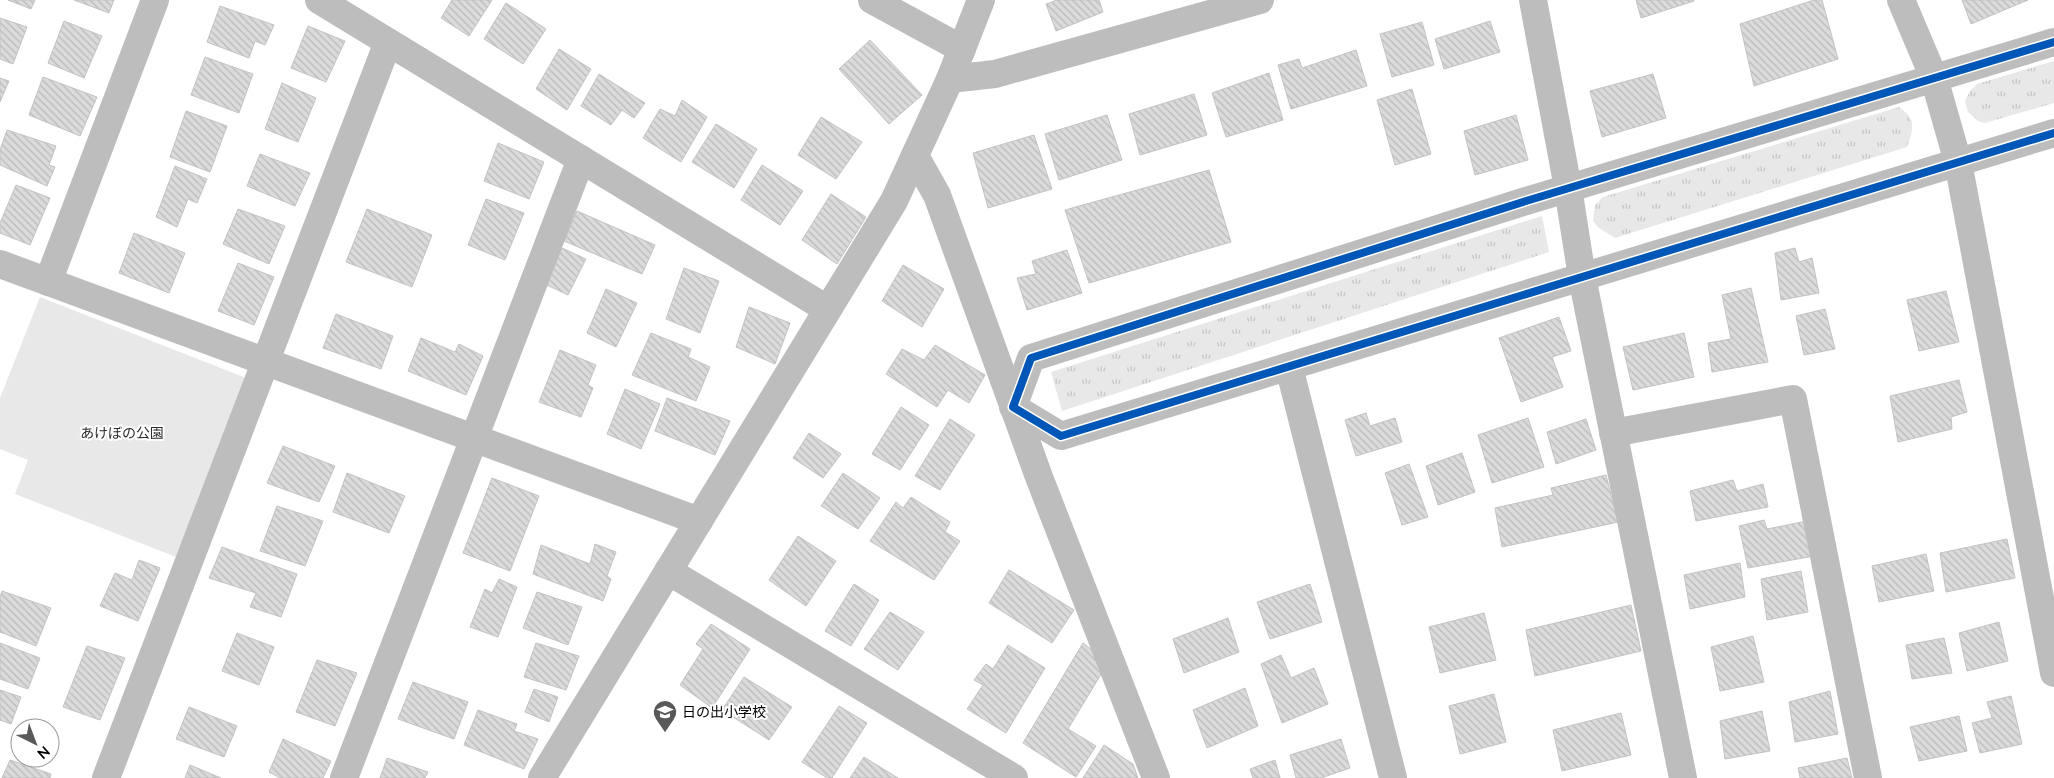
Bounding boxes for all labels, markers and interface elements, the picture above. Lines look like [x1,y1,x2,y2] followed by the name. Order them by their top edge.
[80,424,164,441] park label: あけぼの公園
[652,699,678,733] school or university icon: 日の出小学校
[682,703,766,720] place label: 日の出小学校
[10,718,60,768] north arrow
[34,743,54,763] text: N

